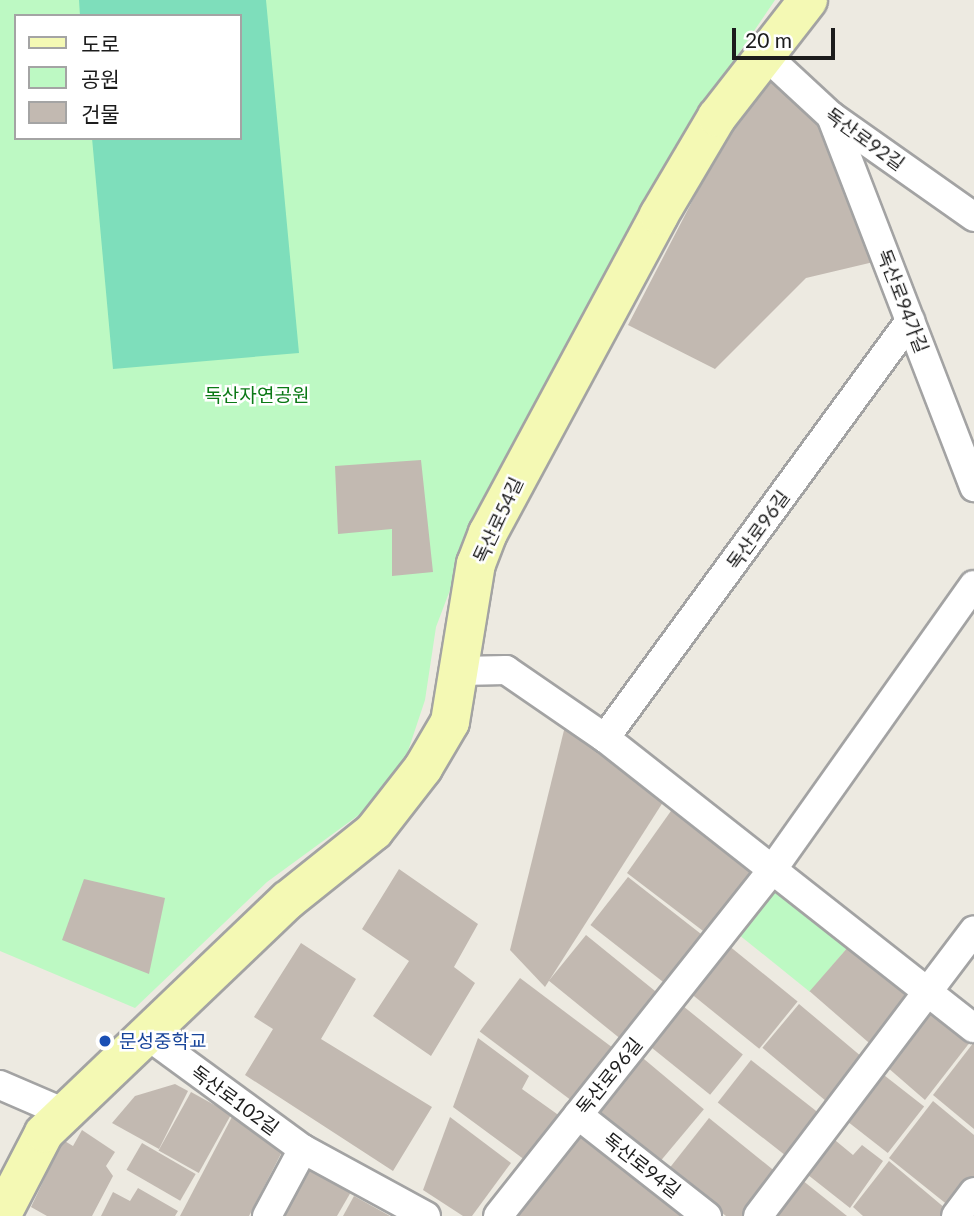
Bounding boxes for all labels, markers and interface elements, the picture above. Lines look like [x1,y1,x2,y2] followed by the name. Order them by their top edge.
[14,14,242,140] legend
[736,14,839,58] scale bar
[745,27,792,52] text: 20 m
[81,31,120,56] text: 도로
[81,66,120,91] text: 공원
[81,101,120,126] text: 건물
[821,103,909,175] street label: 독산로92길
[873,246,933,356] street label: 독산로94가길
[205,384,309,406] park label: 독산자연공원
[468,474,528,566] street label: 독산로54길
[722,486,794,574] street label: 독산로96길
[119,1030,206,1052] place label: 문성중학교
[97,1033,113,1049] marker: 문성중학교
[571,1033,647,1119] street label: 독산로96길
[187,1061,283,1139] street label: 독산로102길
[599,1128,685,1202] street label: 독산로94길

